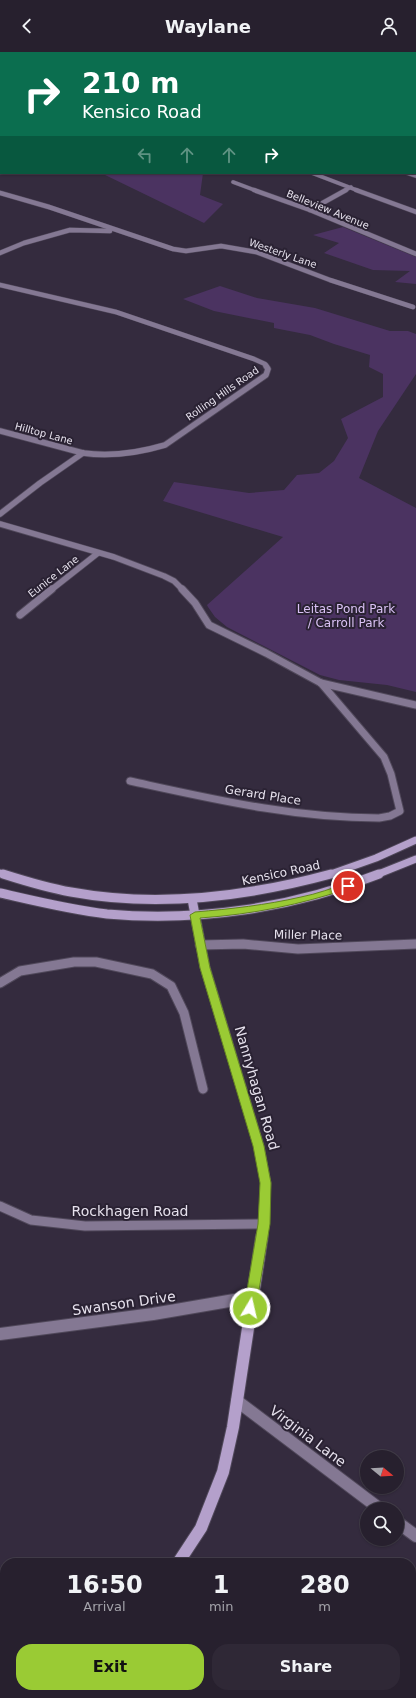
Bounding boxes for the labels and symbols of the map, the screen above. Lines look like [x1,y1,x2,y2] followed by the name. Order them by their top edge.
[285,188,371,231] street label: Belleview Avenue
[248,237,318,270] street label: Westerly Lane
[184,364,261,423] street label: Rolling Hills Road
[14,420,74,447] street label: Hilltop Lane
[26,553,81,599] street label: Eunice Lane
[297,602,395,630] park label: Leitas Pond Park / Carroll Park
[224,782,302,808] street label: Gerard Place
[241,858,321,888] street label: Kensico Road
[331,869,365,903] pin
[274,927,342,943] street label: Miller Place
[232,1024,282,1152] street label: Nannyhagan Road
[72,1203,188,1219] street label: Rockhagen Road
[229,1287,271,1329] position arrow
[71,1288,177,1318] street label: Swanson Drive
[267,1402,349,1470] street label: Virginia Lane
[360,1450,404,1494] north arrow

